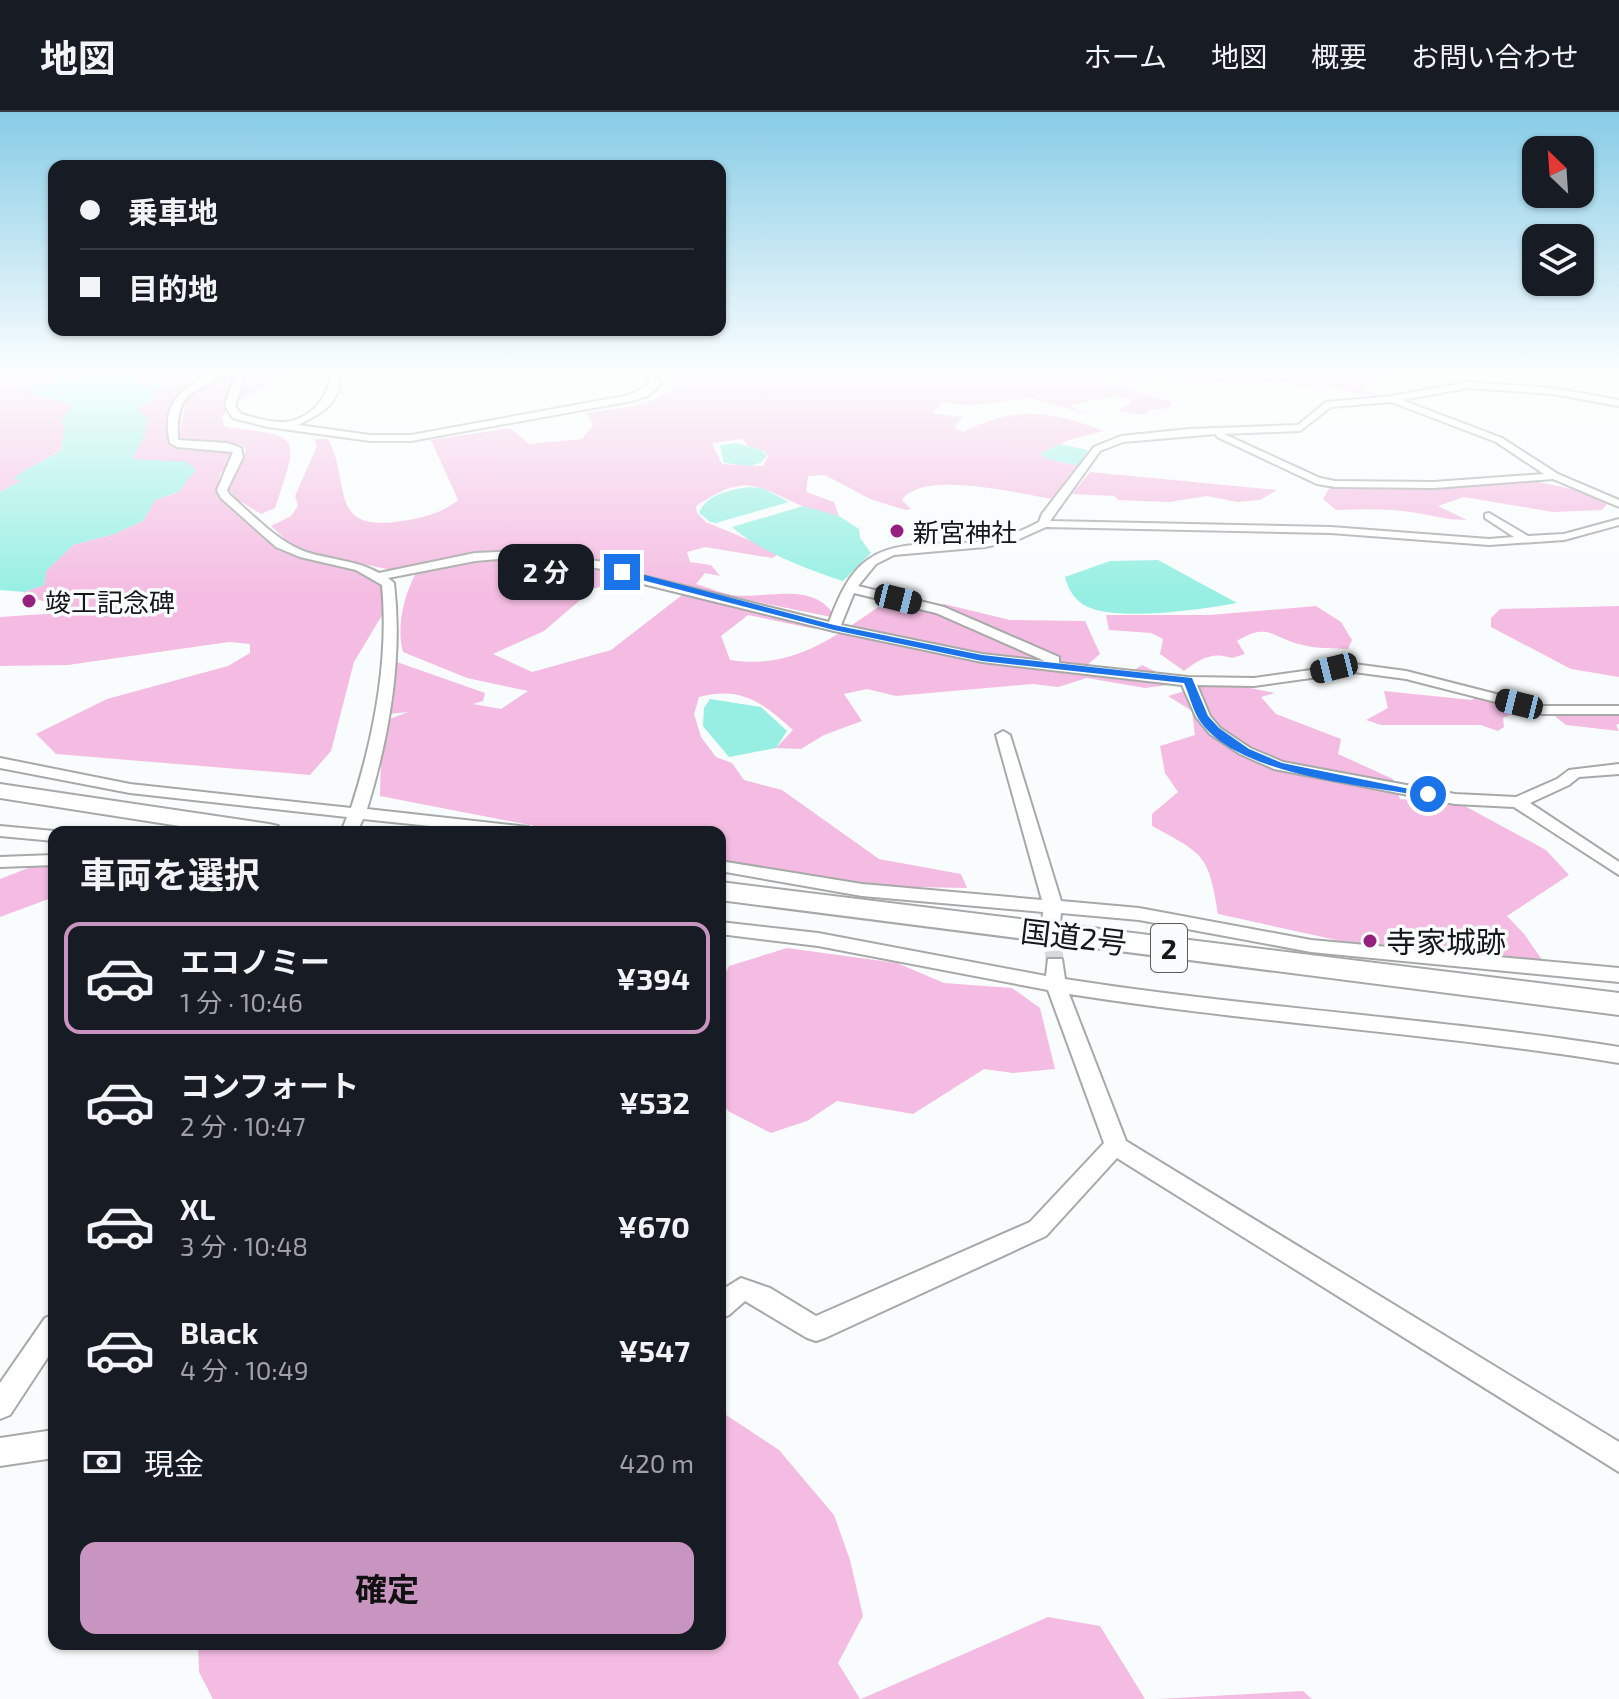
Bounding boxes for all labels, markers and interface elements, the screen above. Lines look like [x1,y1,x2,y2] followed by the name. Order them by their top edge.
[40,34,116,80] text: 地図
[1084,39,1167,73] text: ホーム
[1211,39,1267,73] text: 地図
[1311,39,1367,73] text: 概要
[1411,39,1579,73] text: お問い合わせ
[1522,136,1594,208] north arrow
[1522,136,1594,296] map controls
[128,193,218,229] text: 乗車地
[1522,224,1594,296] button: layers
[128,270,218,306] text: 目的地
[913,516,1017,547] place label: 新宮神社
[888,522,906,540] marker: 新宮神社
[498,544,594,600] callout: 2 分
[604,554,640,590] route end
[523,556,569,587] text: 2 分
[872,582,924,616] car
[45,586,175,617] place label: 竣工記念碑
[20,592,38,610] marker: 竣工記念碑
[1308,651,1360,685] car
[1493,687,1545,721] car
[1410,776,1446,812] route start
[80,852,260,895] text: 車両を選択
[1019,912,1129,960] street label: 国道2号
[1386,923,1506,959] place label: 寺家城跡
[1151,924,1187,972] road number: 2
[1361,932,1379,950] marker: 寺家城跡
[84,942,156,1014] icon: car
[180,943,330,979] text: エコノミー
[616,960,690,996] text: ¥394
[180,986,303,1017] text: 1 分 · 10:46
[84,1066,156,1138] icon: car
[180,1067,359,1103] text: コンフォート
[619,1084,690,1120] text: ¥532
[180,1110,306,1141] text: 2 分 · 10:47
[84,1190,156,1262] icon: car
[180,1190,215,1226] text: XL
[618,1208,690,1244] text: ¥670
[180,1230,308,1261] text: 3 分 · 10:48
[84,1314,156,1386] icon: car
[180,1314,258,1350] text: Black
[619,1332,690,1368] text: ¥547
[180,1354,309,1385] text: 4 分 · 10:49
[80,1440,124,1484] icon: cash
[144,1445,204,1481] text: 現金
[619,1447,694,1478] text: 420 m
[80,1542,694,1634] button: 確定

